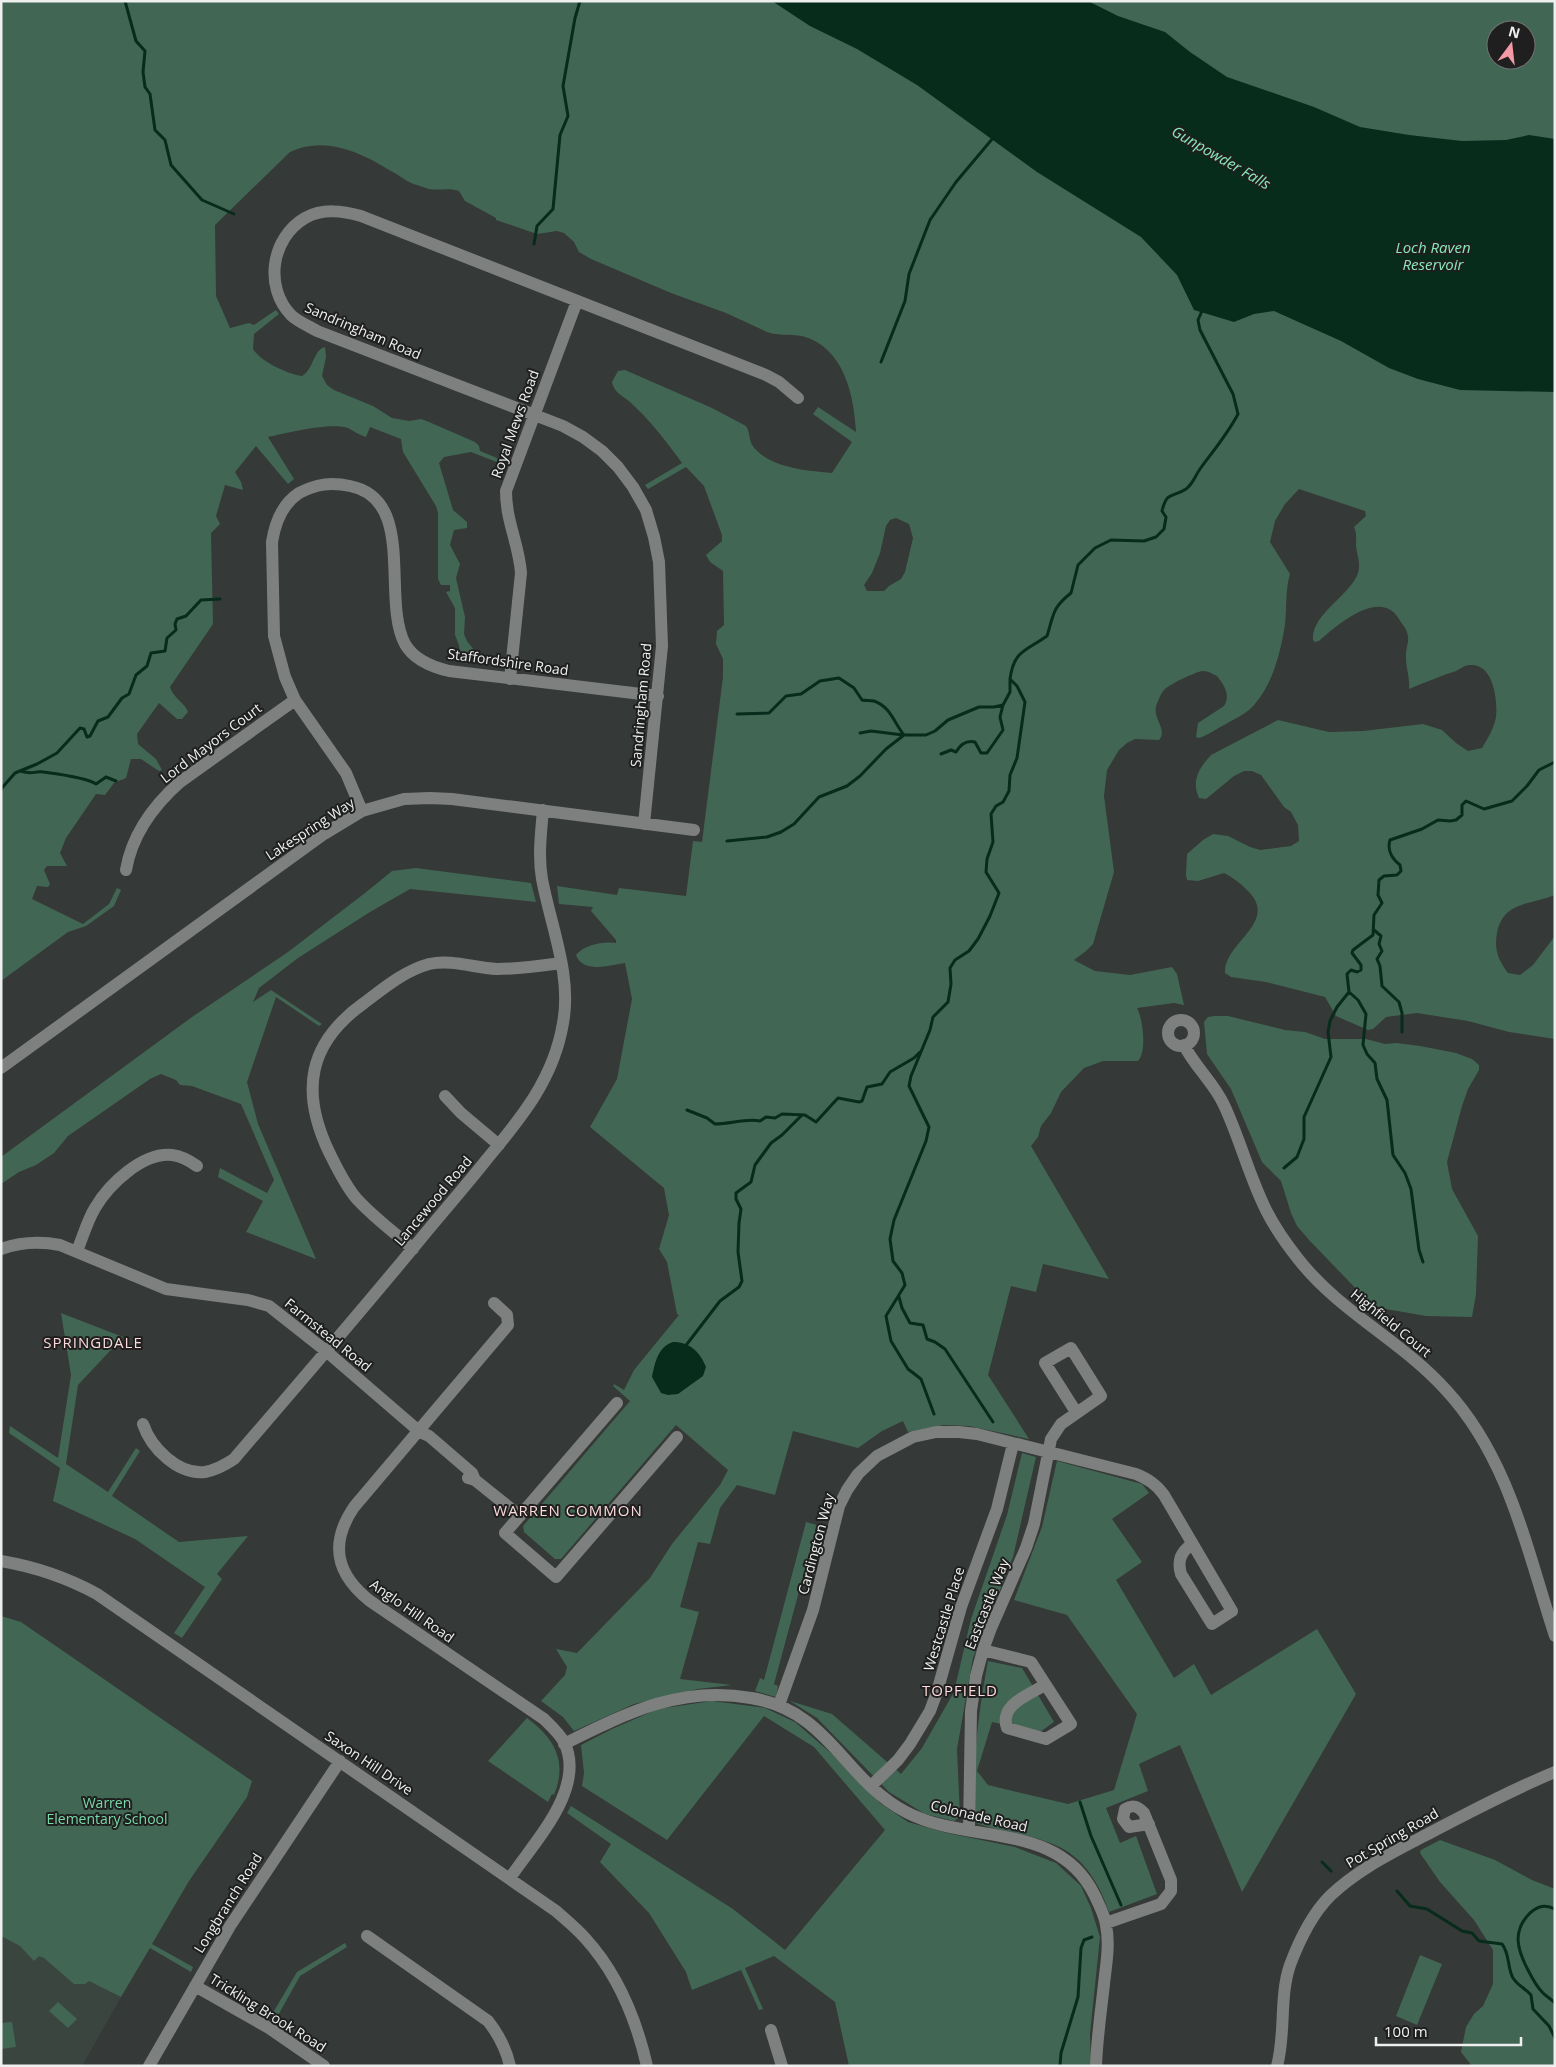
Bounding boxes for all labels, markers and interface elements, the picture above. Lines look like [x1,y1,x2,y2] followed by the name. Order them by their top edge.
[1486,20,1536,70] north arrow
[1507,21,1522,43] text: N
[1168,121,1275,194] water label: Gunpowder Falls
[1395,237,1471,274] water label: Loch Raven Reservoir
[302,297,424,364] street label: Sandringham Road
[486,367,543,481] street label: Royal Mews Road
[626,642,655,768] street label: Sandringham Road
[446,644,570,679] street label: Staffordshire Road
[156,698,265,787] street label: Lord Mayors Court
[262,792,359,864] street label: Lakespring Way
[389,1152,476,1250] street label: Lancewood Road
[1347,1284,1436,1361] street label: Highfield Court
[281,1294,376,1376] street label: Farmstead Road
[43,1332,143,1352] district label: SPRINGDALE
[793,1490,838,1597] street label: Cardington Way
[493,1500,643,1520] district label: WARREN COMMON
[960,1555,1014,1652] street label: Eastcastle Way
[919,1564,968,1673] street label: Westcastle Place
[366,1575,458,1647] street label: Anglo Hill Road
[922,1680,998,1700] district label: TOPFIELD
[322,1726,417,1799] street label: Saxon Hill Drive
[46,1793,168,1828] park label: Warren Elementary School
[929,1795,1030,1836] street label: Colonade Road
[1342,1803,1442,1872] street label: Pot Spring Road
[189,1849,266,1956] street label: Longbranch Road
[206,1969,330,2056] street label: Trickling Brook Road
[1376,2014,1521,2046] scale bar
[1384,2021,1428,2041] text: 100 m

